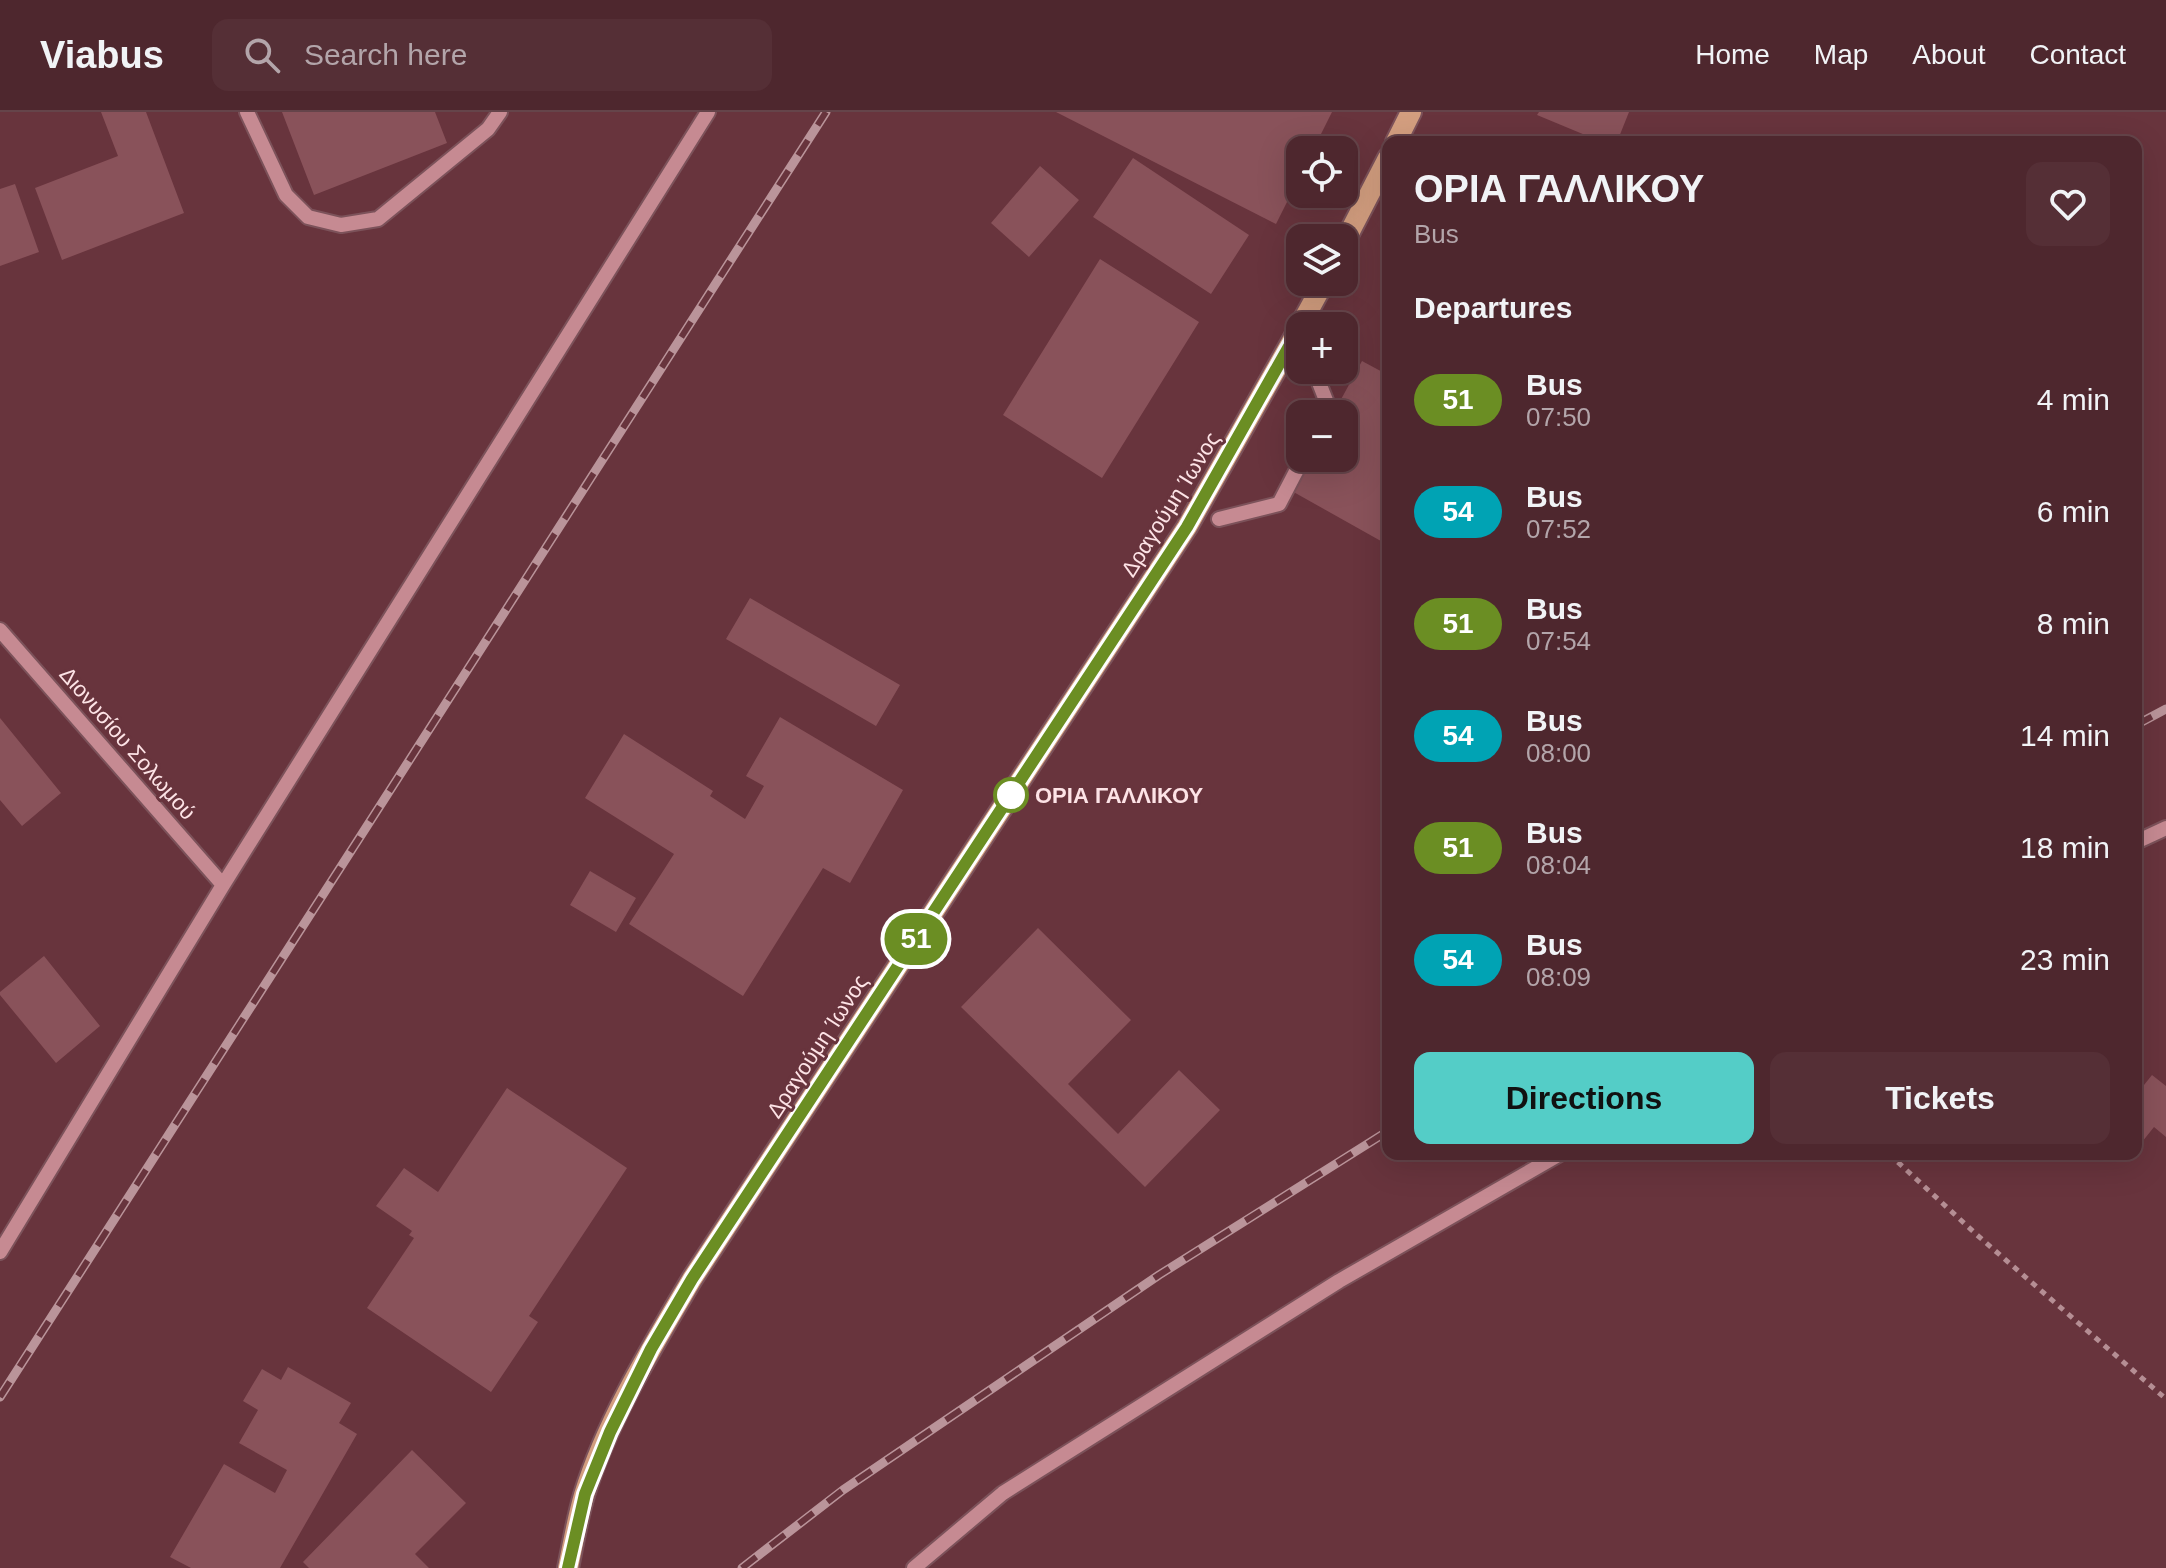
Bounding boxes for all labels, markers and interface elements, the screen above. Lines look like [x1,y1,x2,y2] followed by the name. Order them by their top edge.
[212,19,772,91] search box
[240,33,284,77] icon: search
[40,34,164,76] text: Viabus
[304,38,467,71] text: Search here
[1695,39,1770,70] text: Home
[1814,39,1868,70] text: Map
[1912,39,1986,70] text: About
[2030,39,2126,70] text: Contact
[1286,136,1358,472] map controls
[1286,136,1358,208] button: locate
[2026,162,2110,246] button: heart
[1414,168,1704,210] text: ΟΡΙΑ ΓΑΛΛΙΚΟΥ
[1414,219,1459,249] text: Bus
[1286,224,1358,296] button: layers
[1414,291,1572,324] text: Departures
[1286,312,1358,384] button: +
[1526,368,1583,401] text: Bus
[2037,383,2110,416] text: 4 min
[1442,384,1474,415] text: 51
[1286,400,1358,472] button: −
[1526,402,1591,432] text: 07:50
[1116,427,1225,581] street label: Δραγούμη Ίωνος
[1526,480,1583,513] text: Bus
[2037,495,2110,528] text: 6 min
[1442,496,1474,527] text: 54
[1526,514,1591,544] text: 07:52
[1526,592,1583,625] text: Bus
[2037,607,2110,640] text: 8 min
[1442,608,1474,639] text: 51
[1526,626,1591,656] text: 07:54
[55,662,201,825] street label: Διονυσίου Σολωμού
[1526,704,1583,737] text: Bus
[2020,719,2110,752] text: 14 min
[1442,720,1474,751] text: 54
[1526,738,1591,768] text: 08:00
[994,778,1028,812] marker: ΟΡΙΑ ΓΑΛΛΙΚΟΥ
[1035,783,1203,808] place label: ΟΡΙΑ ΓΑΛΛΙΚΟΥ
[1526,816,1583,849] text: Bus
[2020,831,2110,864] text: 18 min
[1442,832,1474,863] text: 51
[1526,850,1591,880] text: 08:04
[880,913,952,965] line badge: 51
[900,923,932,954] text: 51
[1526,928,1583,961] text: Bus
[2020,943,2110,976] text: 23 min
[1442,944,1474,975] text: 54
[1526,962,1591,992] text: 08:09
[762,970,873,1123] street label: Δραγούμη Ίωνος
[1414,1052,1754,1144] button: Directions
[1770,1052,2110,1144] button: Tickets

